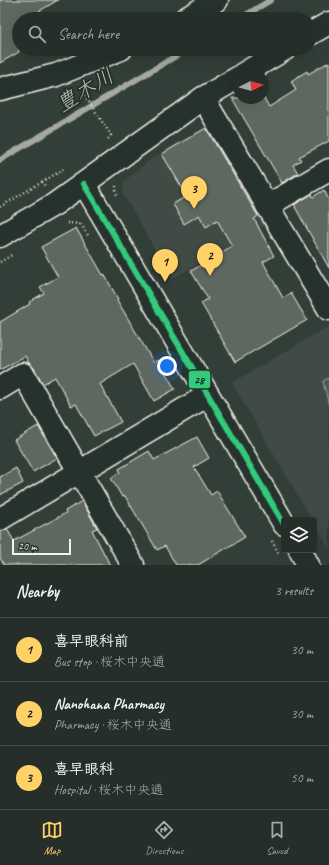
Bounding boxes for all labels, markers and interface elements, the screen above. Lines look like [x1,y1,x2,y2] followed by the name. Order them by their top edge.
[12,12,317,56] search box
[26,23,48,45] icon: search
[58,25,119,44] text: Search here
[51,63,119,117] water label: 豊木川
[233,68,269,104] north arrow
[181,176,207,209] pin: 3
[197,243,223,276] pin: 2
[152,249,178,282] pin: 1
[157,356,177,376] your location
[188,370,211,389] line badge: 28
[194,373,206,387] text: 28
[281,517,317,553] map controls
[281,517,317,553] button: layers
[12,537,71,556] scale bar
[18,539,37,553] text: 20 m
[16,581,59,602] text: Nearby
[275,583,313,599] text: 3 results
[54,632,129,651] text: 喜早眼科前
[26,642,32,658] text: 1
[291,642,313,658] text: 30 m
[54,654,165,670] text: Bus stop · 桜木中央通
[54,695,164,714] text: Nanohana Pharmacy
[26,706,32,722] text: 2
[291,706,313,722] text: 30 m
[54,717,172,733] text: Pharmacy · 桜木中央通
[54,760,114,779] text: 喜早眼科
[26,770,32,786] text: 3
[291,770,313,786] text: 50 m
[54,782,163,798] text: Hospital · 桜木中央通
[41,819,63,857] tab: Map
[145,819,184,857] tab: Directions
[266,819,288,857] tab: Saved

